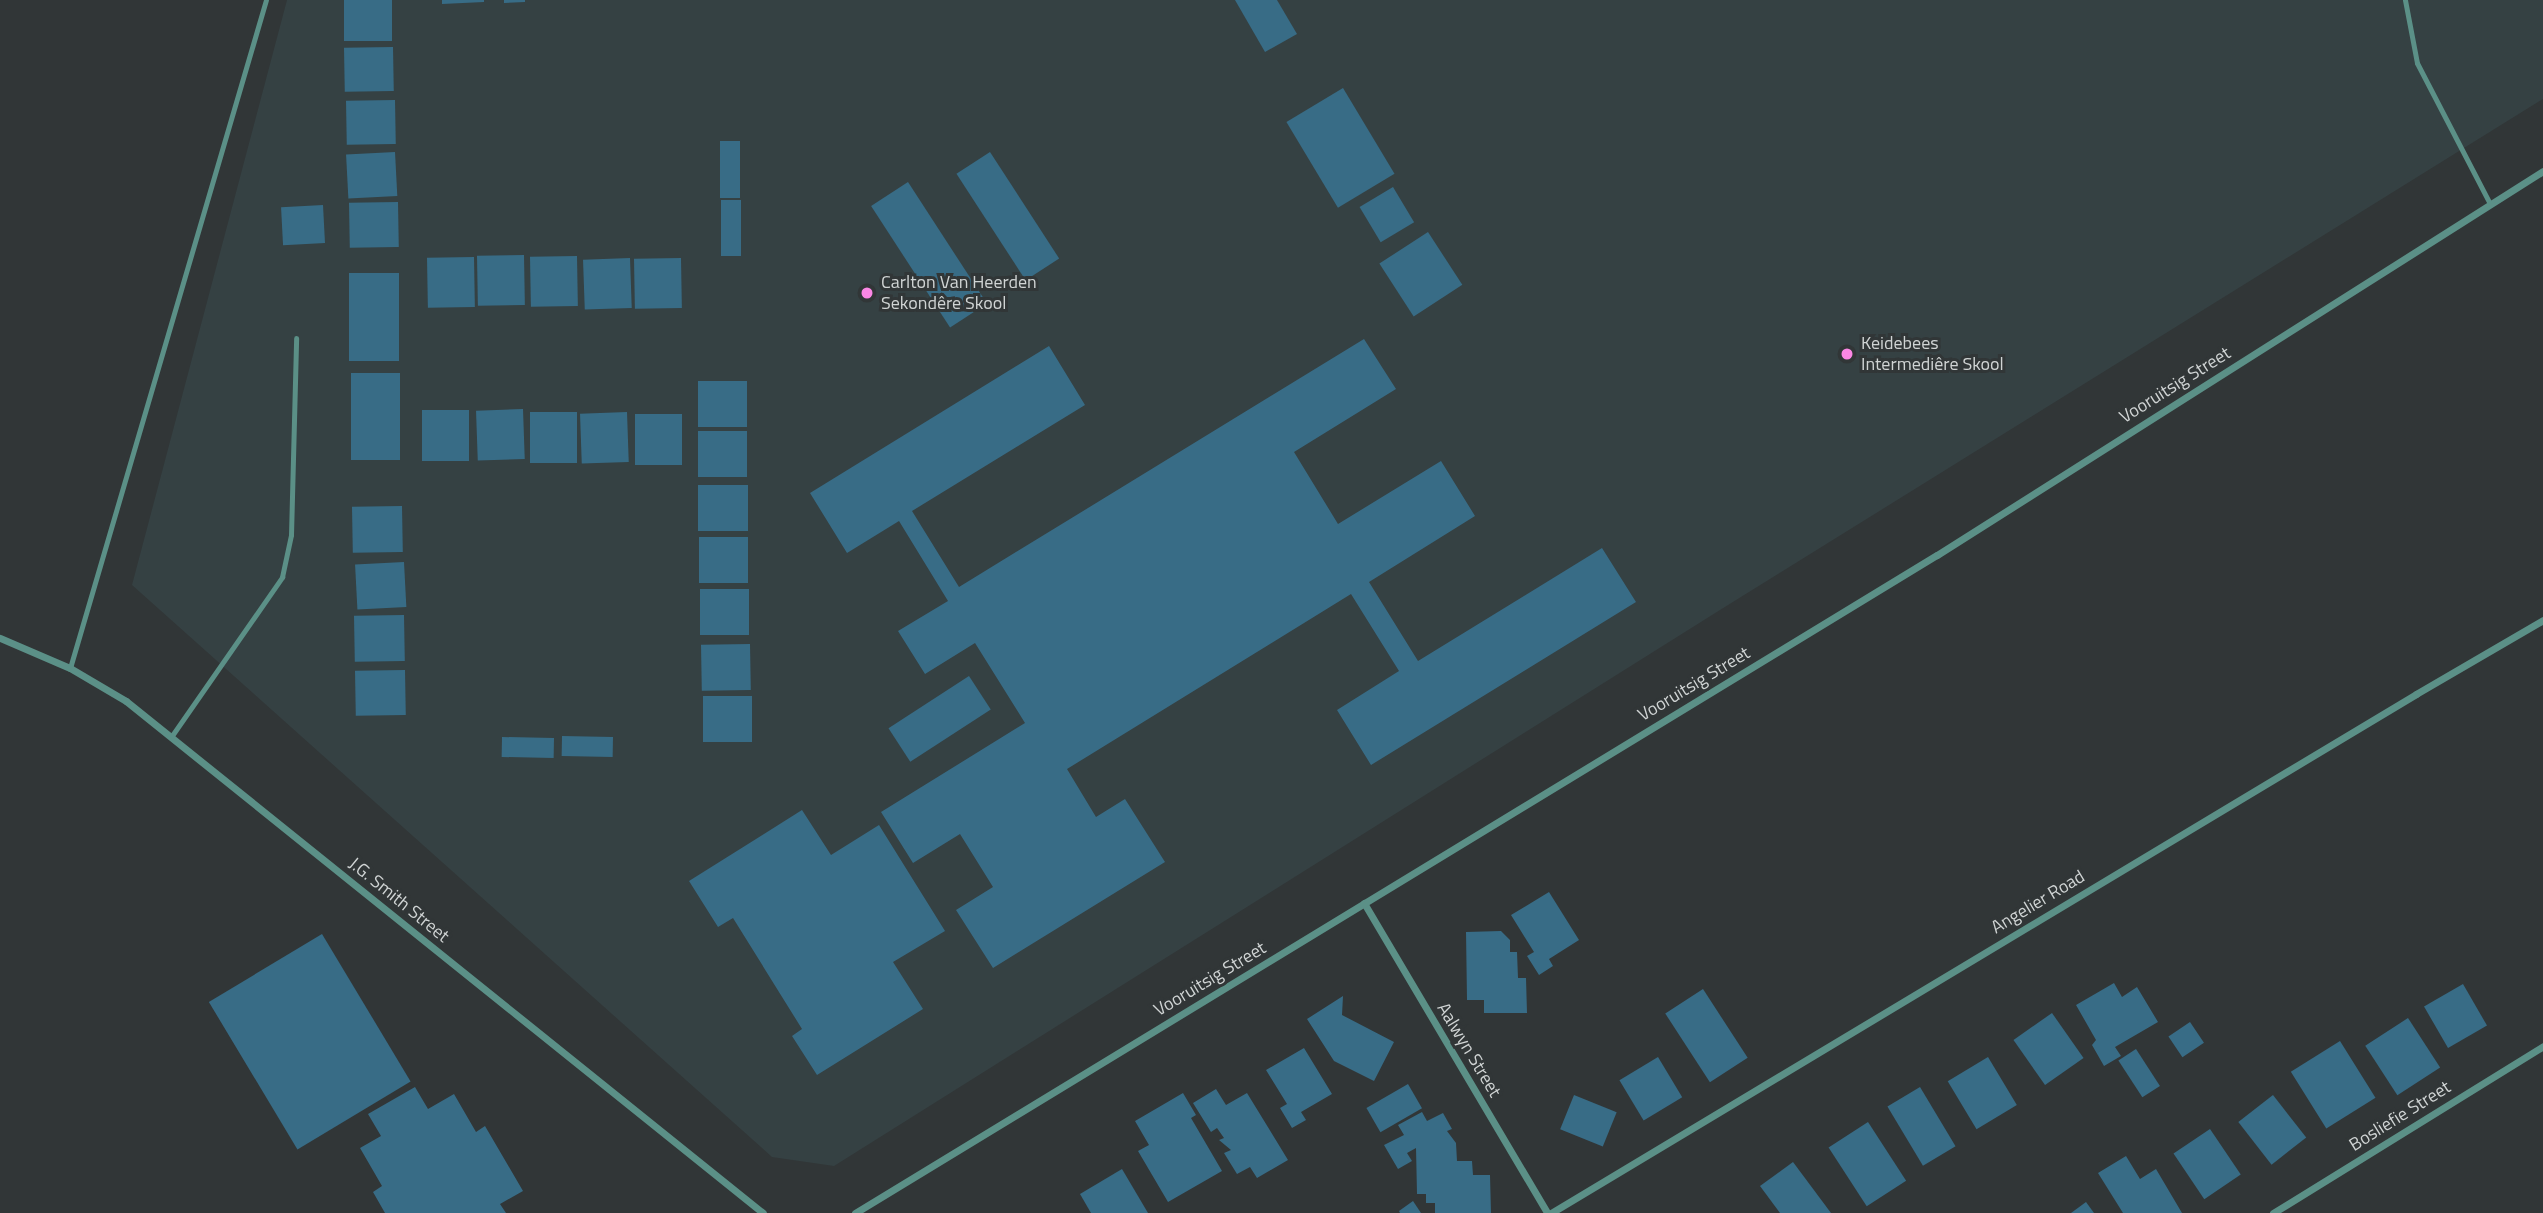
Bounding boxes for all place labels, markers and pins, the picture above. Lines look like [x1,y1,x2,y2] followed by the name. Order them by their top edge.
[881,272,1037,314] place label: Carlton Van Heerden Sekondêre Skool
[859,285,875,301] marker: Carlton Van Heerden Sekondêre Skool
[1861,333,2004,376] place label: Keidebees Intermediêre Skool
[1839,346,1855,362] marker: Keidebees Intermediêre Skool

